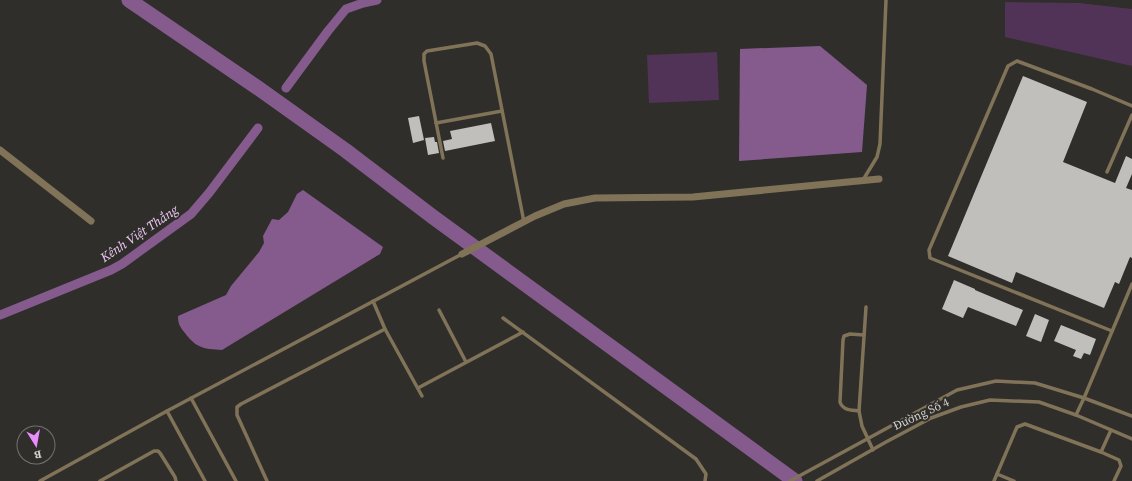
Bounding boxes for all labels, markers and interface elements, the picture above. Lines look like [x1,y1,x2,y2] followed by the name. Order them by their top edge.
[96,201,182,266] water label: Kênh Việt Thắng
[890,394,952,434] street label: Đường Số 4
[16,425,56,465] north arrow
[33,446,43,462] text: B

